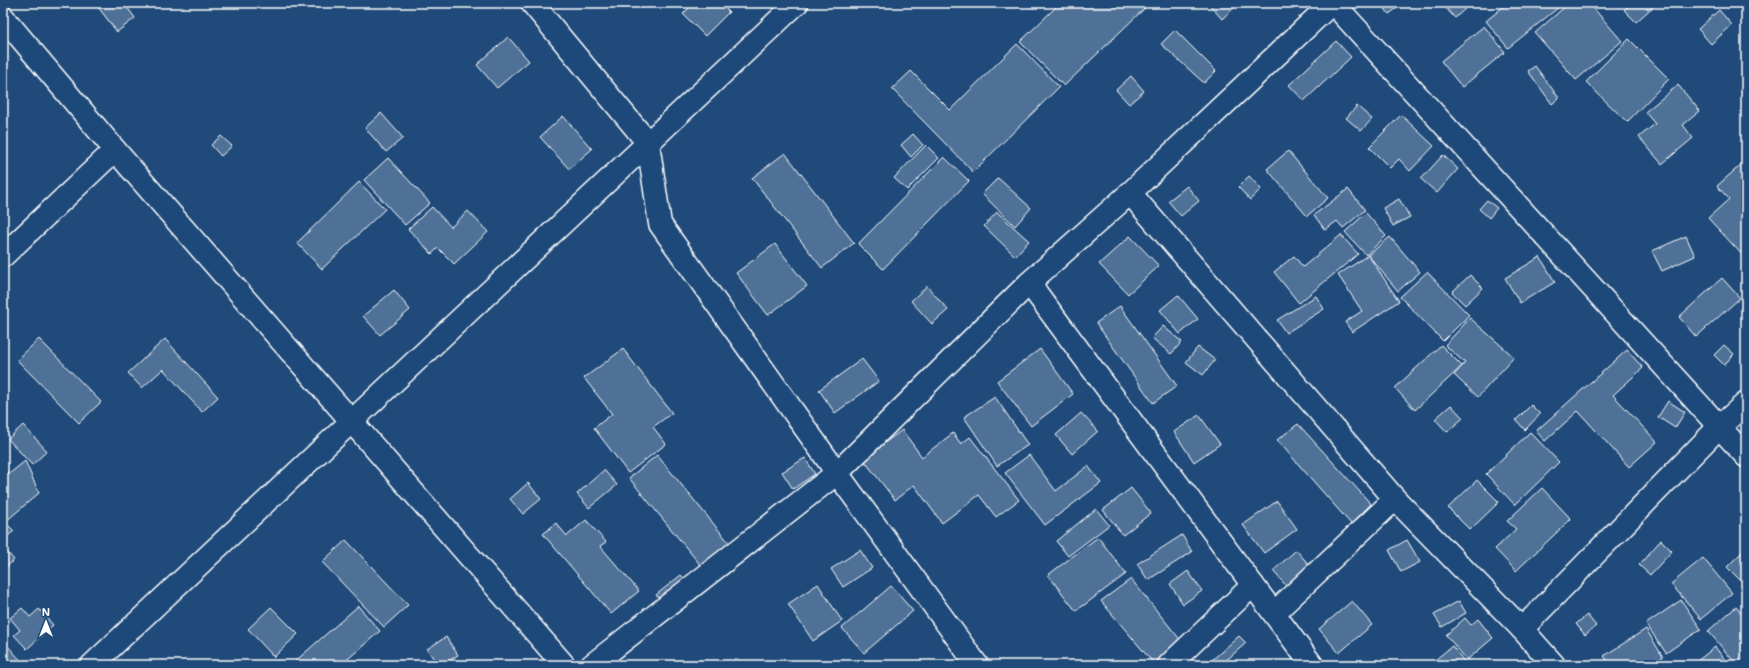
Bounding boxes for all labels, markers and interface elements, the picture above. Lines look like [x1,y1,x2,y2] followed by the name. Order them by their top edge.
[26,602,66,642] north arrow
[42,604,50,619] text: N

